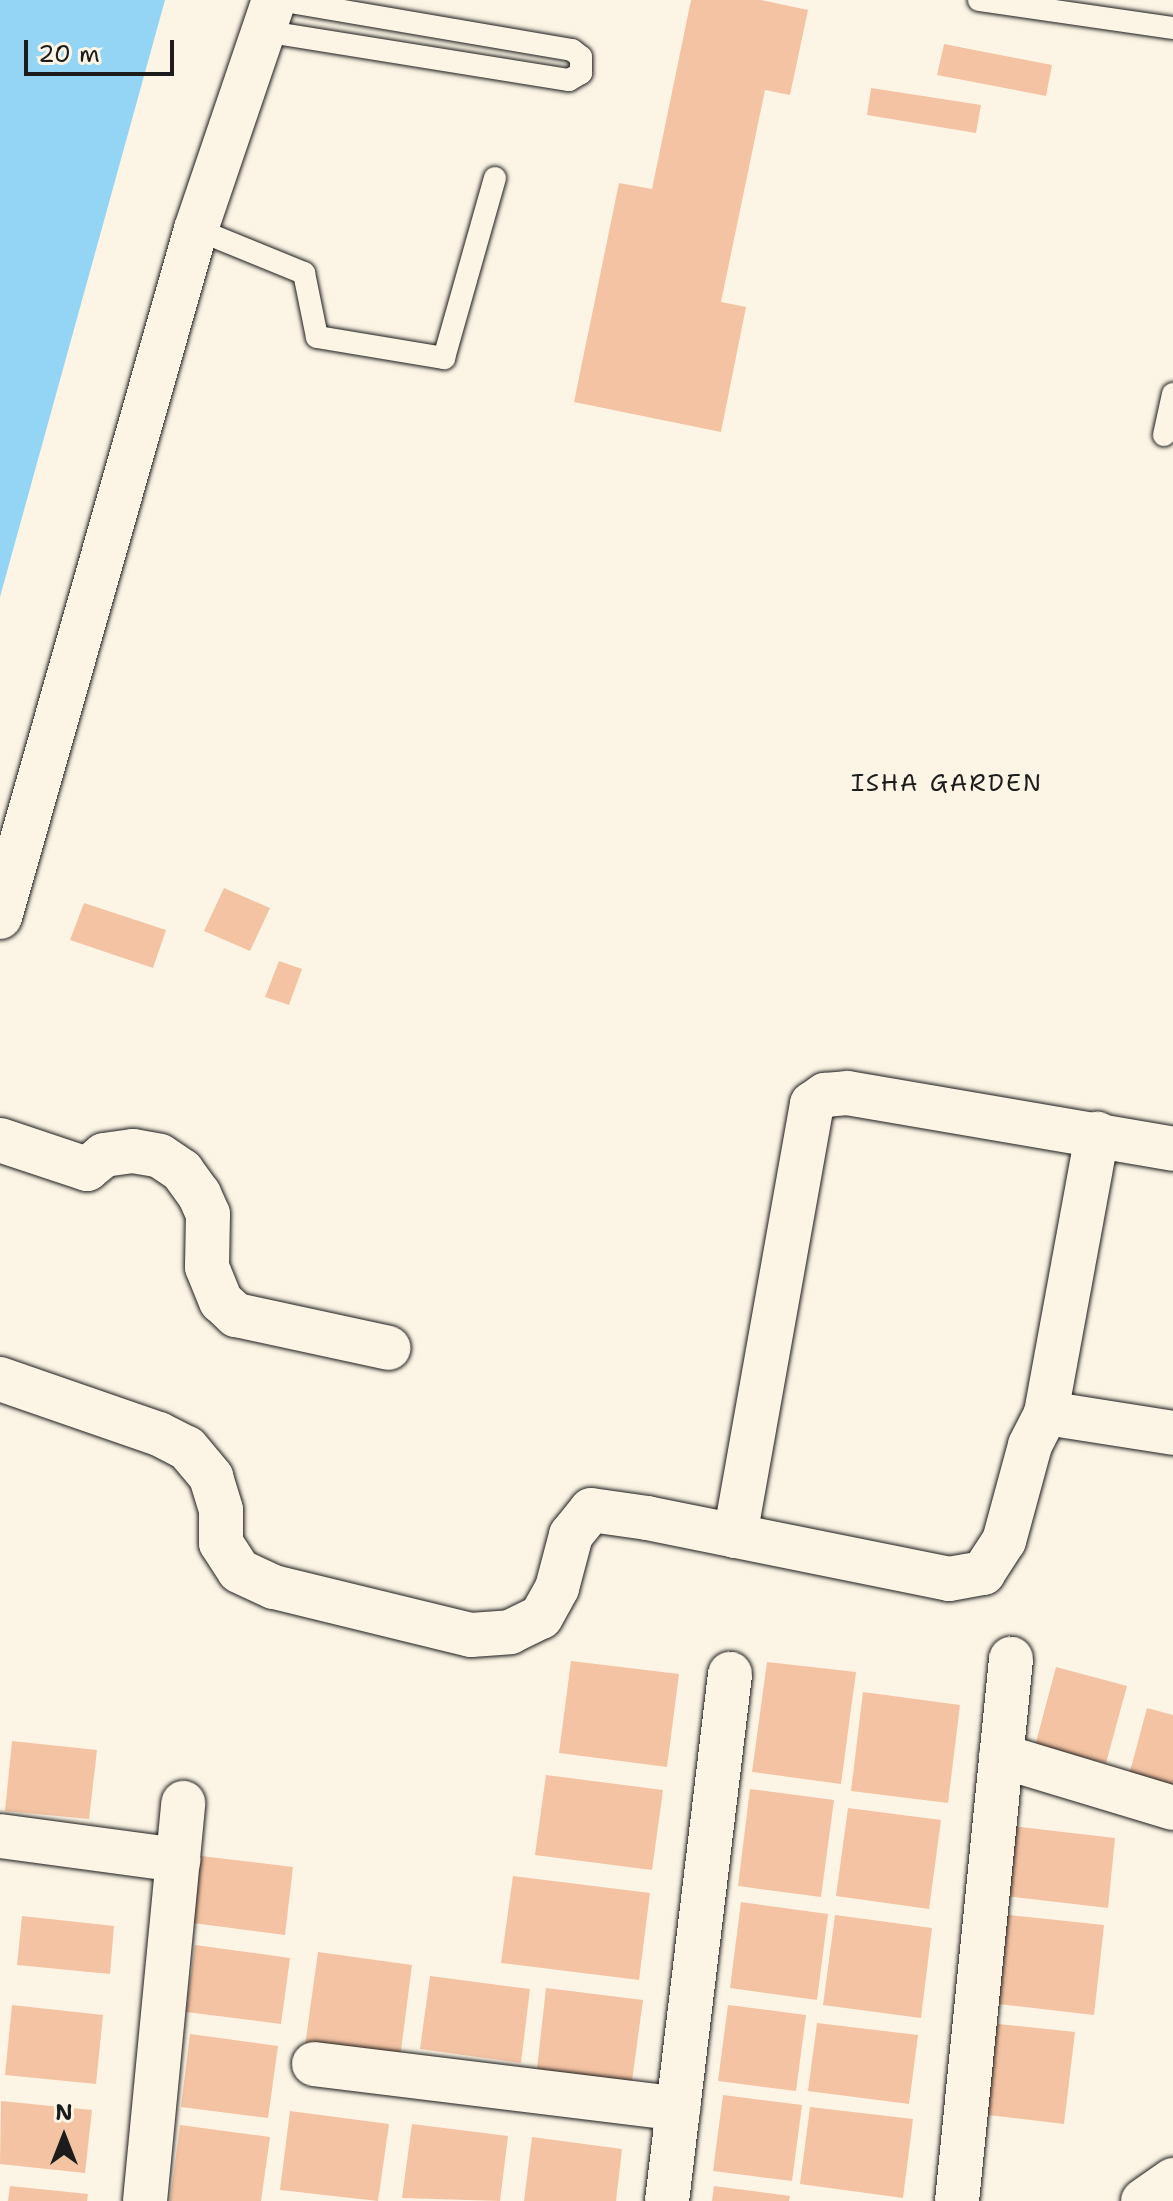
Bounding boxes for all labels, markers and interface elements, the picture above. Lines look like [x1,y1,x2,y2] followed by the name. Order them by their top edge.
[28,24,178,74] scale bar
[38,38,100,70] text: 20 m
[851,770,1043,798] district label: ISHA GARDEN
[24,2097,104,2177] north arrow
[55,2098,73,2127] text: N

